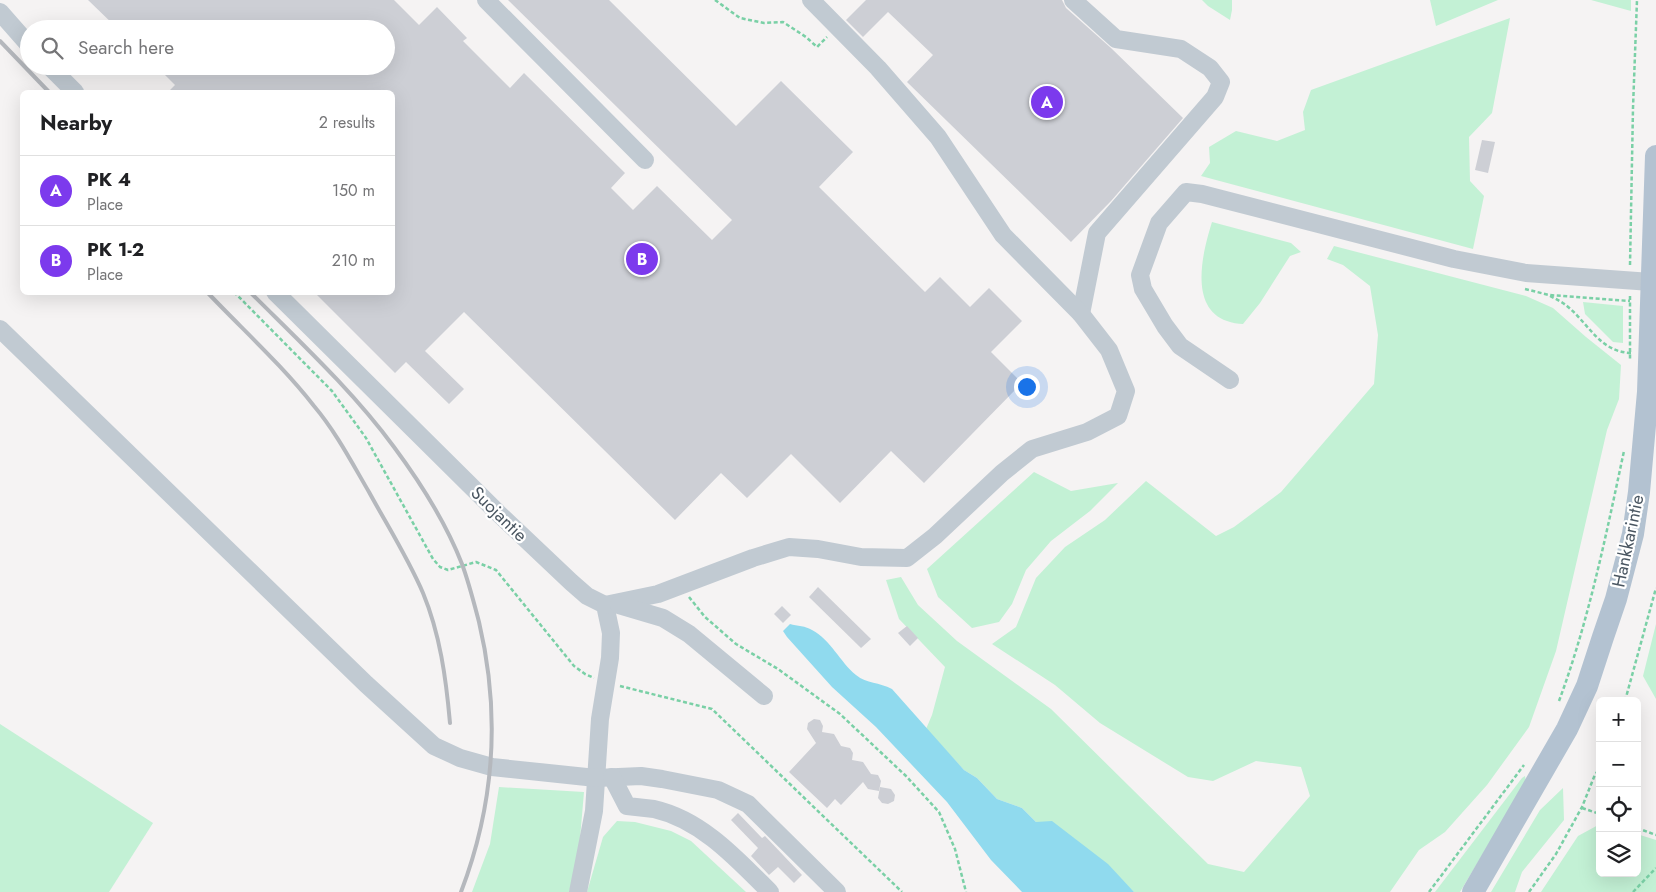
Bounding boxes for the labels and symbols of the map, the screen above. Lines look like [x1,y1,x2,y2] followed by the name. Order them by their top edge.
[1031,83,1063,121] pin: A
[626,240,658,278] pin: B
[1014,374,1040,400] your location
[465,480,533,548] street label: Suojantie
[1606,492,1650,590] street label: Hankkarintie

